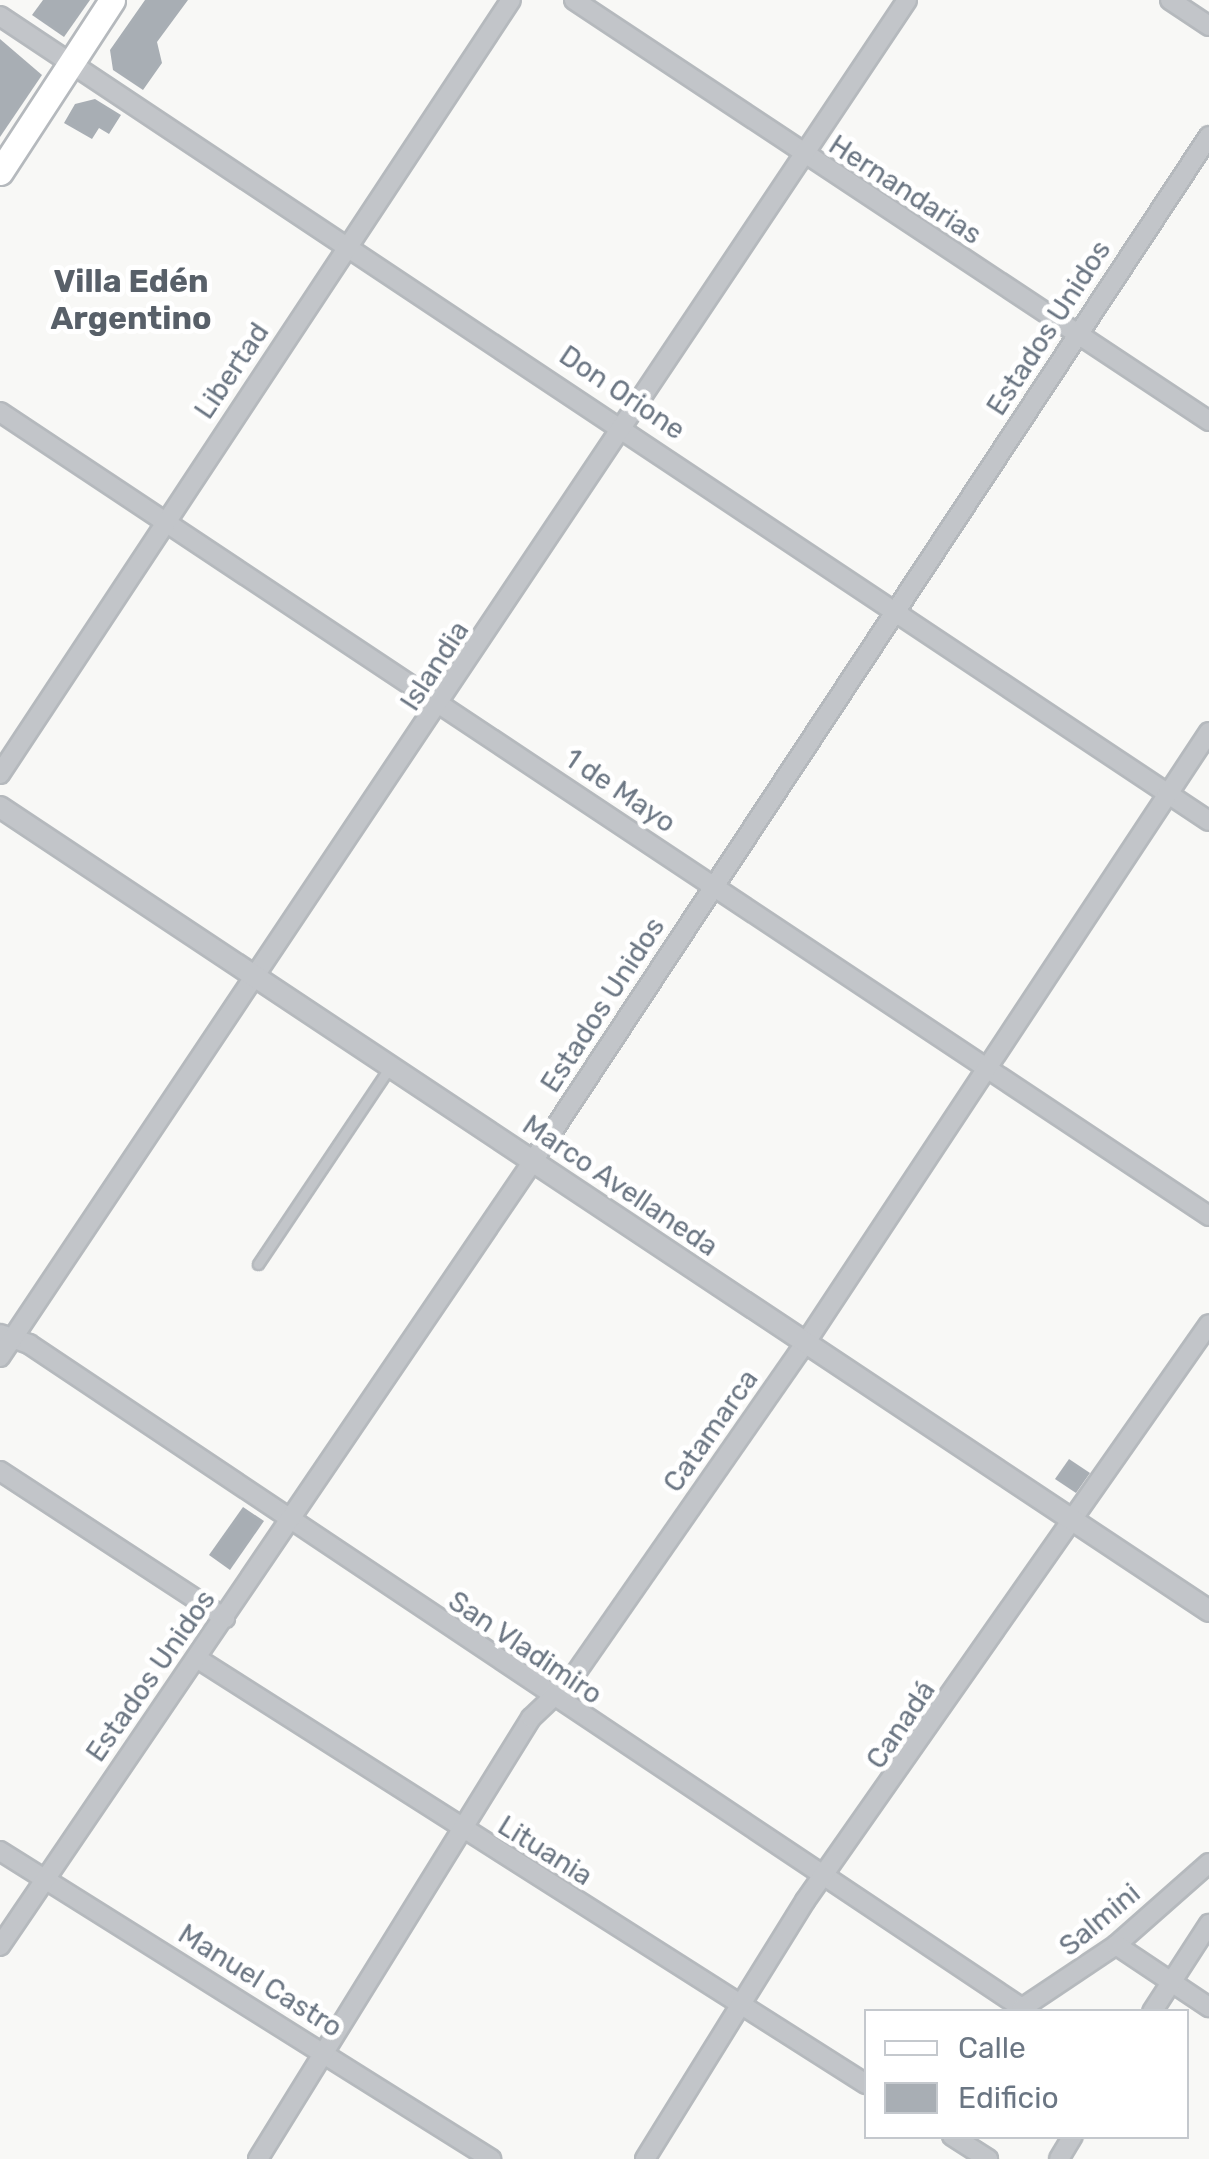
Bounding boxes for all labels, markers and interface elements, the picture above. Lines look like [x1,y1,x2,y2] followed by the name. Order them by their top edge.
[822,128,988,252] street label: Hernandarias
[980,234,1118,422] street label: Estados Unidos
[50,263,212,338] district label: Villa Edén Argentino
[188,317,276,425] street label: Libertad
[553,339,691,447] street label: Don Orione
[394,615,476,717] street label: Islandia
[558,742,682,840] street label: 1 de Mayo
[534,911,672,1099] street label: Estados Unidos
[516,1108,724,1264] street label: Marco Avellaneda
[657,1363,765,1499] street label: Catamarca
[79,1584,223,1768] street label: Estados Unidos
[441,1584,609,1712] street label: San Vladimiro
[859,1675,943,1775] street label: Canadá
[492,1809,598,1893] street label: Lituania
[1053,1877,1147,1963] street label: Salmini
[172,1917,348,2045] street label: Manuel Castro
[864,2009,1189,2139] legend
[958,2030,1026,2066] text: Calle
[958,2080,1059,2116] text: Edificio

